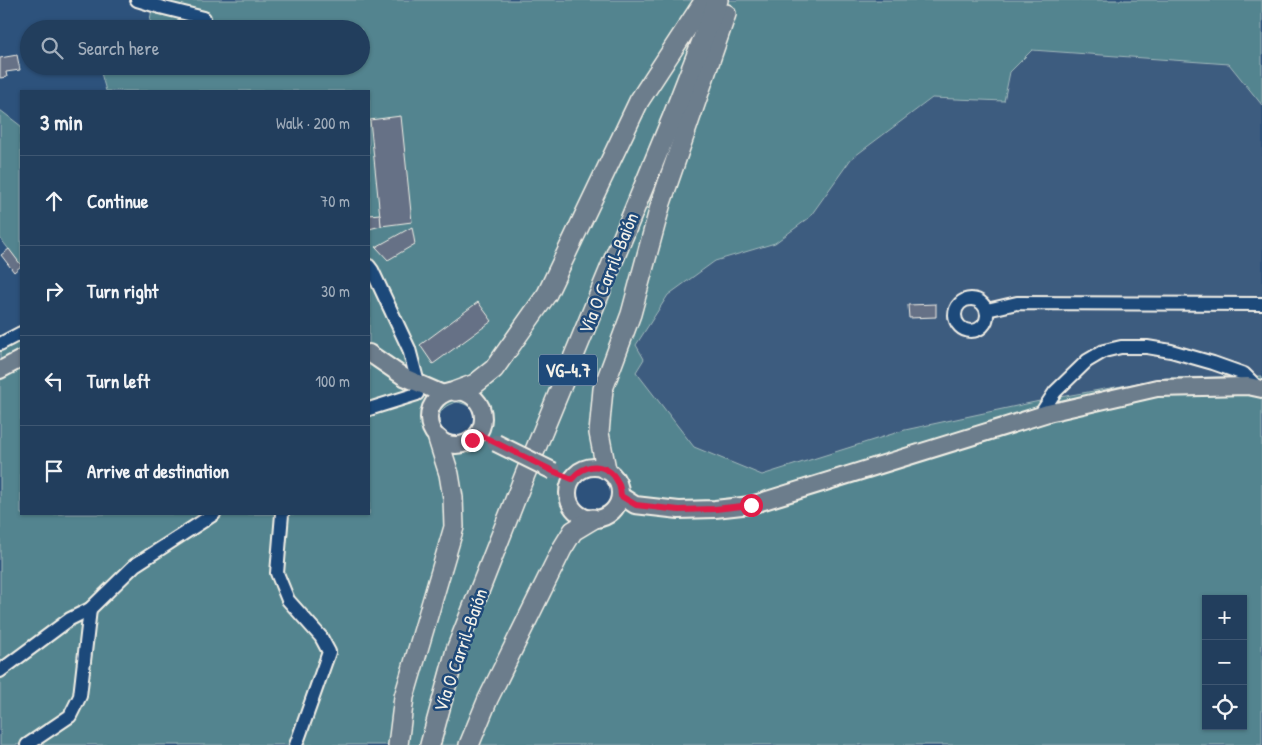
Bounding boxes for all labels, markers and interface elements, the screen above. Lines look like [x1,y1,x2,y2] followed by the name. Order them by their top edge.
[20,20,370,75] search box
[38,34,66,62] icon: search
[78,35,159,61] text: Search here
[40,108,83,137] text: 3 min
[276,112,350,134] text: Walk · 200 m
[40,187,68,215] icon: ahead
[87,188,148,214] text: Continue
[320,190,350,212] text: 70 m
[572,208,644,338] street label: Vía O Carril-Baión
[40,277,68,305] icon: right
[87,278,158,304] text: Turn right
[321,280,350,302] text: 30 m
[539,354,597,386] road number: VG-4.7
[40,367,68,395] icon: left
[87,368,150,394] text: Turn left
[315,370,350,392] text: 100 m
[461,429,484,452] route end
[40,457,68,485] icon: arrive
[87,458,229,484] text: Arrive at destination
[740,494,763,517] route start
[427,585,493,715] street label: Vía O Carril-Baión
[1202,595,1247,730] map controls
[1202,595,1247,640] button: +
[1202,640,1247,685] button: −
[1202,685,1247,730] button: locate

